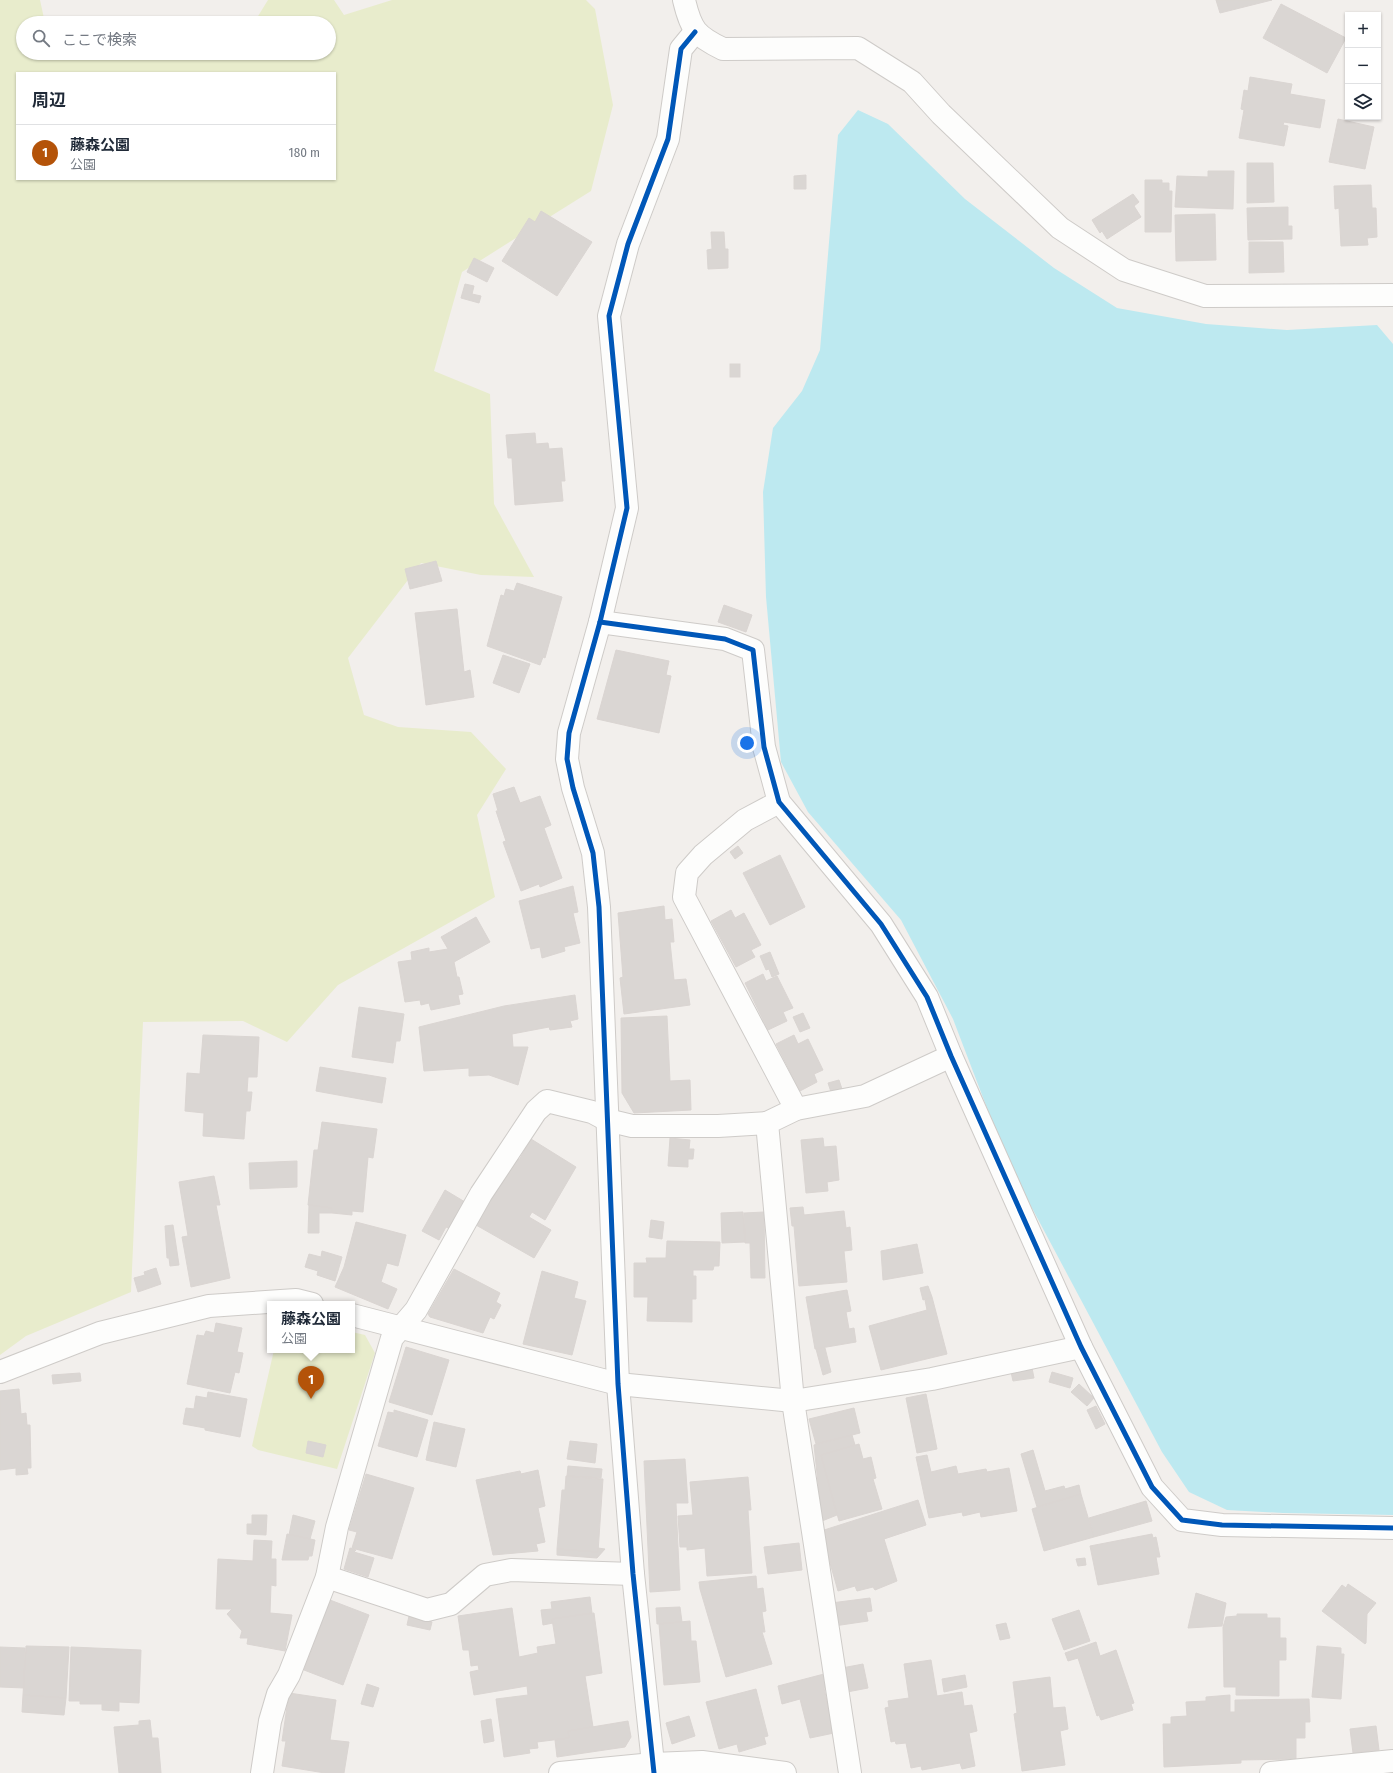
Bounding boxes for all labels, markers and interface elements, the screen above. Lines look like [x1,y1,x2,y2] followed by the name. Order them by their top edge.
[1345,12,1381,120] map controls
[1345,12,1381,48] button: +
[16,16,336,60] search box
[30,27,52,49] icon: search
[62,31,137,49] text: ここで検索
[1345,48,1381,84] button: −
[1345,84,1381,120] button: layers
[32,90,66,111] text: 周辺
[70,136,130,154] text: 藤森公園
[42,145,48,160] text: 1
[289,145,320,160] text: 180 m
[70,157,96,172] text: 公園
[737,733,757,753] your location
[267,1301,355,1353] popup
[281,1310,341,1328] text: 藤森公園
[281,1331,307,1346] text: 公園
[298,1366,324,1399] pin: 1

